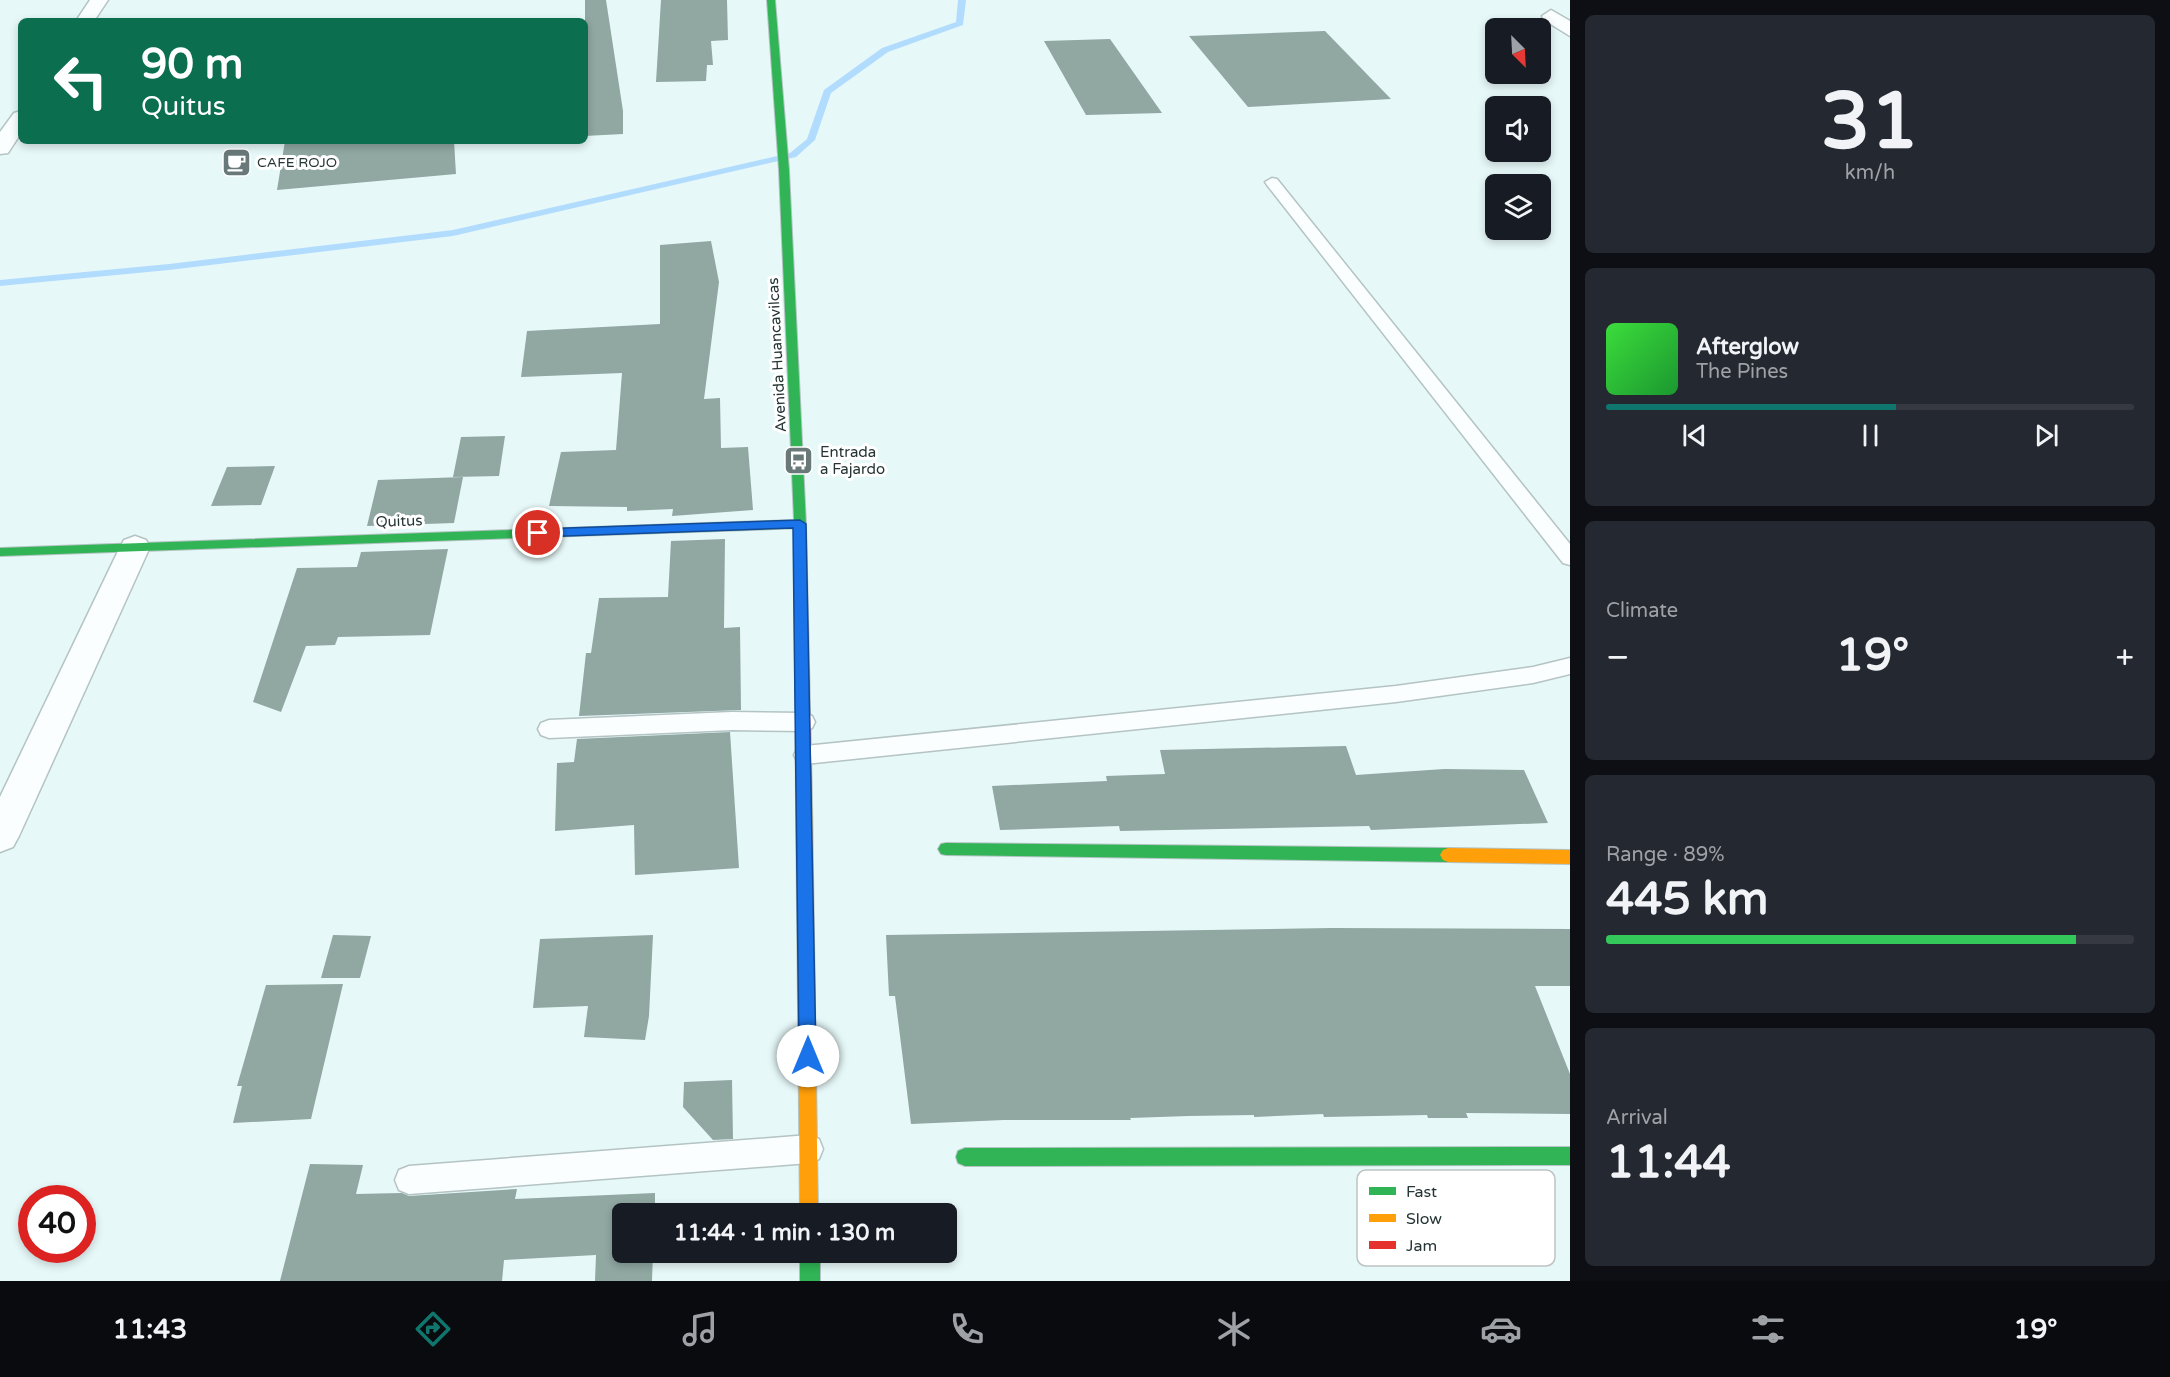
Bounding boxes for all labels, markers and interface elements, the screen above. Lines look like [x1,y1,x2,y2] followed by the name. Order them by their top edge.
[1485,18,1551,84] north arrow
[1485,18,1551,240] map controls
[141,39,243,90] text: 90 m
[42,42,120,120] icon: left
[1821,75,1919,169] text: 31
[141,90,226,123] text: Quitus
[1485,96,1551,162] button: sound
[220,146,252,178] cafe icon: CAFE ROJO
[257,154,337,171] place label: CAFE ROJO
[1845,161,1895,185] text: km/h
[1485,174,1551,240] button: layers
[764,277,790,433] street label: Avenida Huancavilcas
[1696,334,1799,360] text: Afterglow
[1696,360,1788,384] text: The Pines
[1678,419,1711,452] icon: previous
[1854,419,1887,452] icon: pause
[2030,419,2063,452] icon: next
[820,443,885,478] place label: Entrada a Fajardo
[783,445,815,477] bus stop icon: Entrada a Fajardo
[512,507,563,558] pin
[375,511,423,531] street label: Quitus
[521,516,554,549] icon: arrive
[1606,599,1678,623] text: Climate
[1836,629,1909,683] text: 19°
[1606,638,1630,677] text: −
[2115,638,2134,677] text: +
[1606,843,1725,867] text: Range · 89%
[1606,873,1768,927] text: 445 km
[776,1024,840,1088] position arrow
[1606,1106,1668,1130] text: Arrival
[1606,1136,1731,1190] text: 11:44
[1357,1170,1555,1266] legend
[1406,1182,1437,1202] text: Fast
[18,1185,96,1263] speed limit sign: 40
[1406,1209,1442,1229] text: Slow
[674,1220,895,1246] text: 11:44 · 1 min · 130 m
[1406,1236,1437,1256] text: Jam
[412,1308,454,1350] icon: directions
[679,1308,721,1350] icon: music
[946,1308,988,1350] icon: phone
[1213,1308,1255,1350] icon: climate
[1480,1308,1522,1350] icon: car
[1747,1308,1789,1350] icon: filters
[112,1313,187,1346] text: 11:43
[2013,1313,2058,1346] text: 19°

